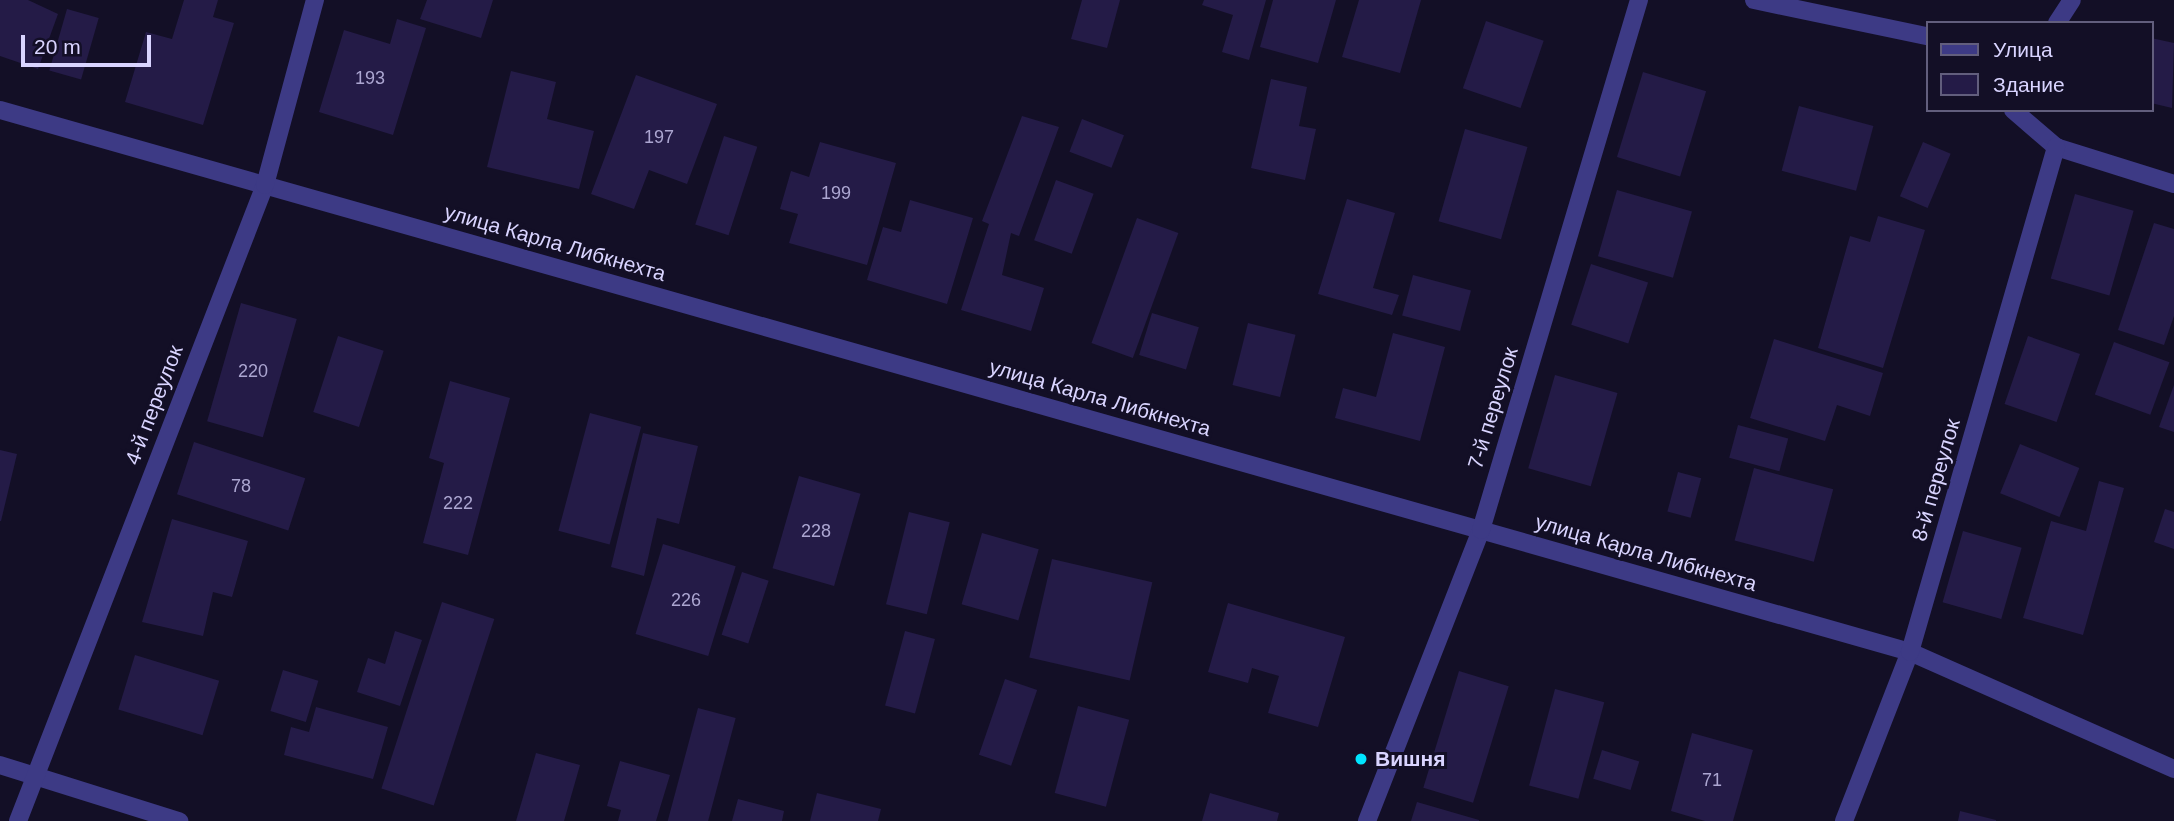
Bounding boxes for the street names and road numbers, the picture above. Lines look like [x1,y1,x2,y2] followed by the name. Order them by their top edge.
[441,199,669,287] street label: улица Карла Либкнехта
[120,342,188,468] street label: 4-й переулок
[1463,344,1523,472] street label: 7-й переулок
[986,354,1214,442] street label: улица Карла Либкнехта
[1907,416,1965,544] street label: 8-й переулок
[1532,509,1760,597] street label: улица Карла Либкнехта

